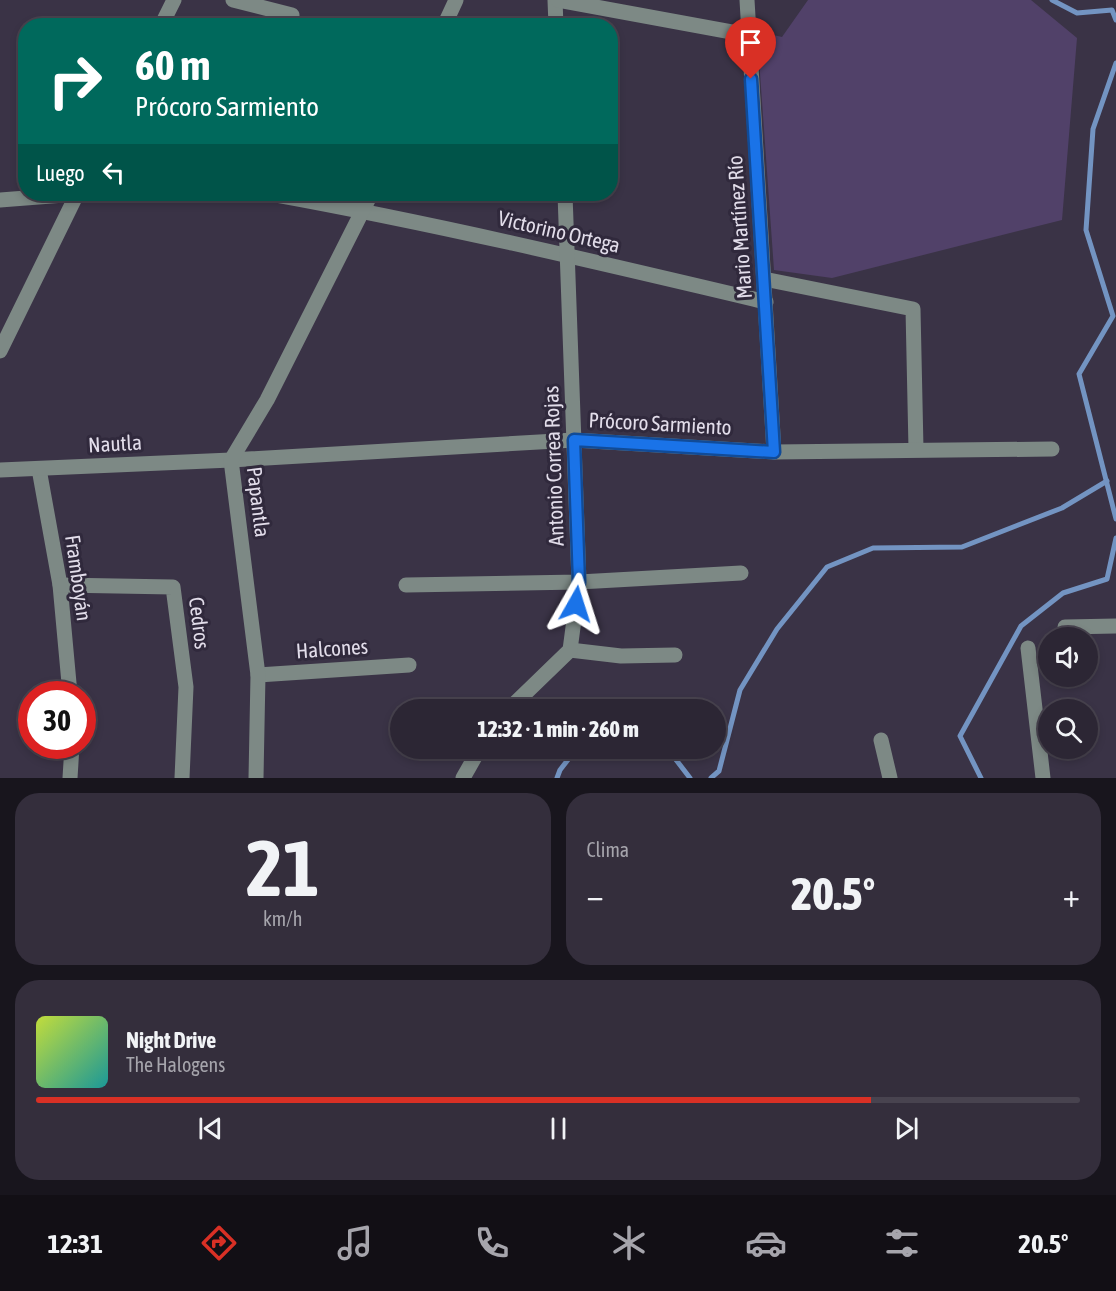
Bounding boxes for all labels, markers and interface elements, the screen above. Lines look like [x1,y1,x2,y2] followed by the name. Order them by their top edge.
[725,17,776,79] pin
[734,26,767,59] icon: arrive
[135,41,210,89] text: 60 m
[36,42,114,120] icon: right
[135,91,319,122] text: Prócoro Sarmiento
[722,155,756,300] street label: Mario Martínez Río
[97,156,130,189] icon: left
[36,160,85,186] text: Luego
[496,205,623,257] street label: Victorino Ortega
[538,386,568,547] street label: Antonio Correa Rojas
[588,407,732,439] street label: Prócoro Sarmiento
[88,430,142,456] street label: Nautla
[243,465,275,539] street label: Papantla
[61,533,97,622] street label: Framboyán
[544,572,608,636] position arrow
[185,595,215,650] street label: Cedros
[1038,627,1098,759] map controls
[1038,627,1098,687] button: sound
[295,634,369,662] street label: Halcones
[18,681,96,759] speed limit sign: 30
[1038,699,1098,759] button: search
[477,716,639,742] text: 12:32 · 1 min · 260 m
[246,823,319,913] text: 21
[587,838,629,861] text: Clima
[791,868,875,920] text: 20.5°
[587,876,604,914] text: −
[1063,876,1080,914] text: +
[263,907,303,930] text: km/h
[126,1027,216,1053] text: Night Drive
[126,1053,225,1076] text: The Halogens
[194,1112,227,1145] icon: previous
[542,1112,575,1145] icon: pause
[890,1112,923,1145] icon: next
[198,1222,240,1264] icon: directions
[334,1222,376,1264] icon: music
[471,1222,513,1264] icon: phone
[608,1222,650,1264] icon: climate
[745,1222,787,1264] icon: car
[881,1222,923,1264] icon: filters
[47,1228,103,1259] text: 12:31
[1018,1228,1069,1259] text: 20.5°

